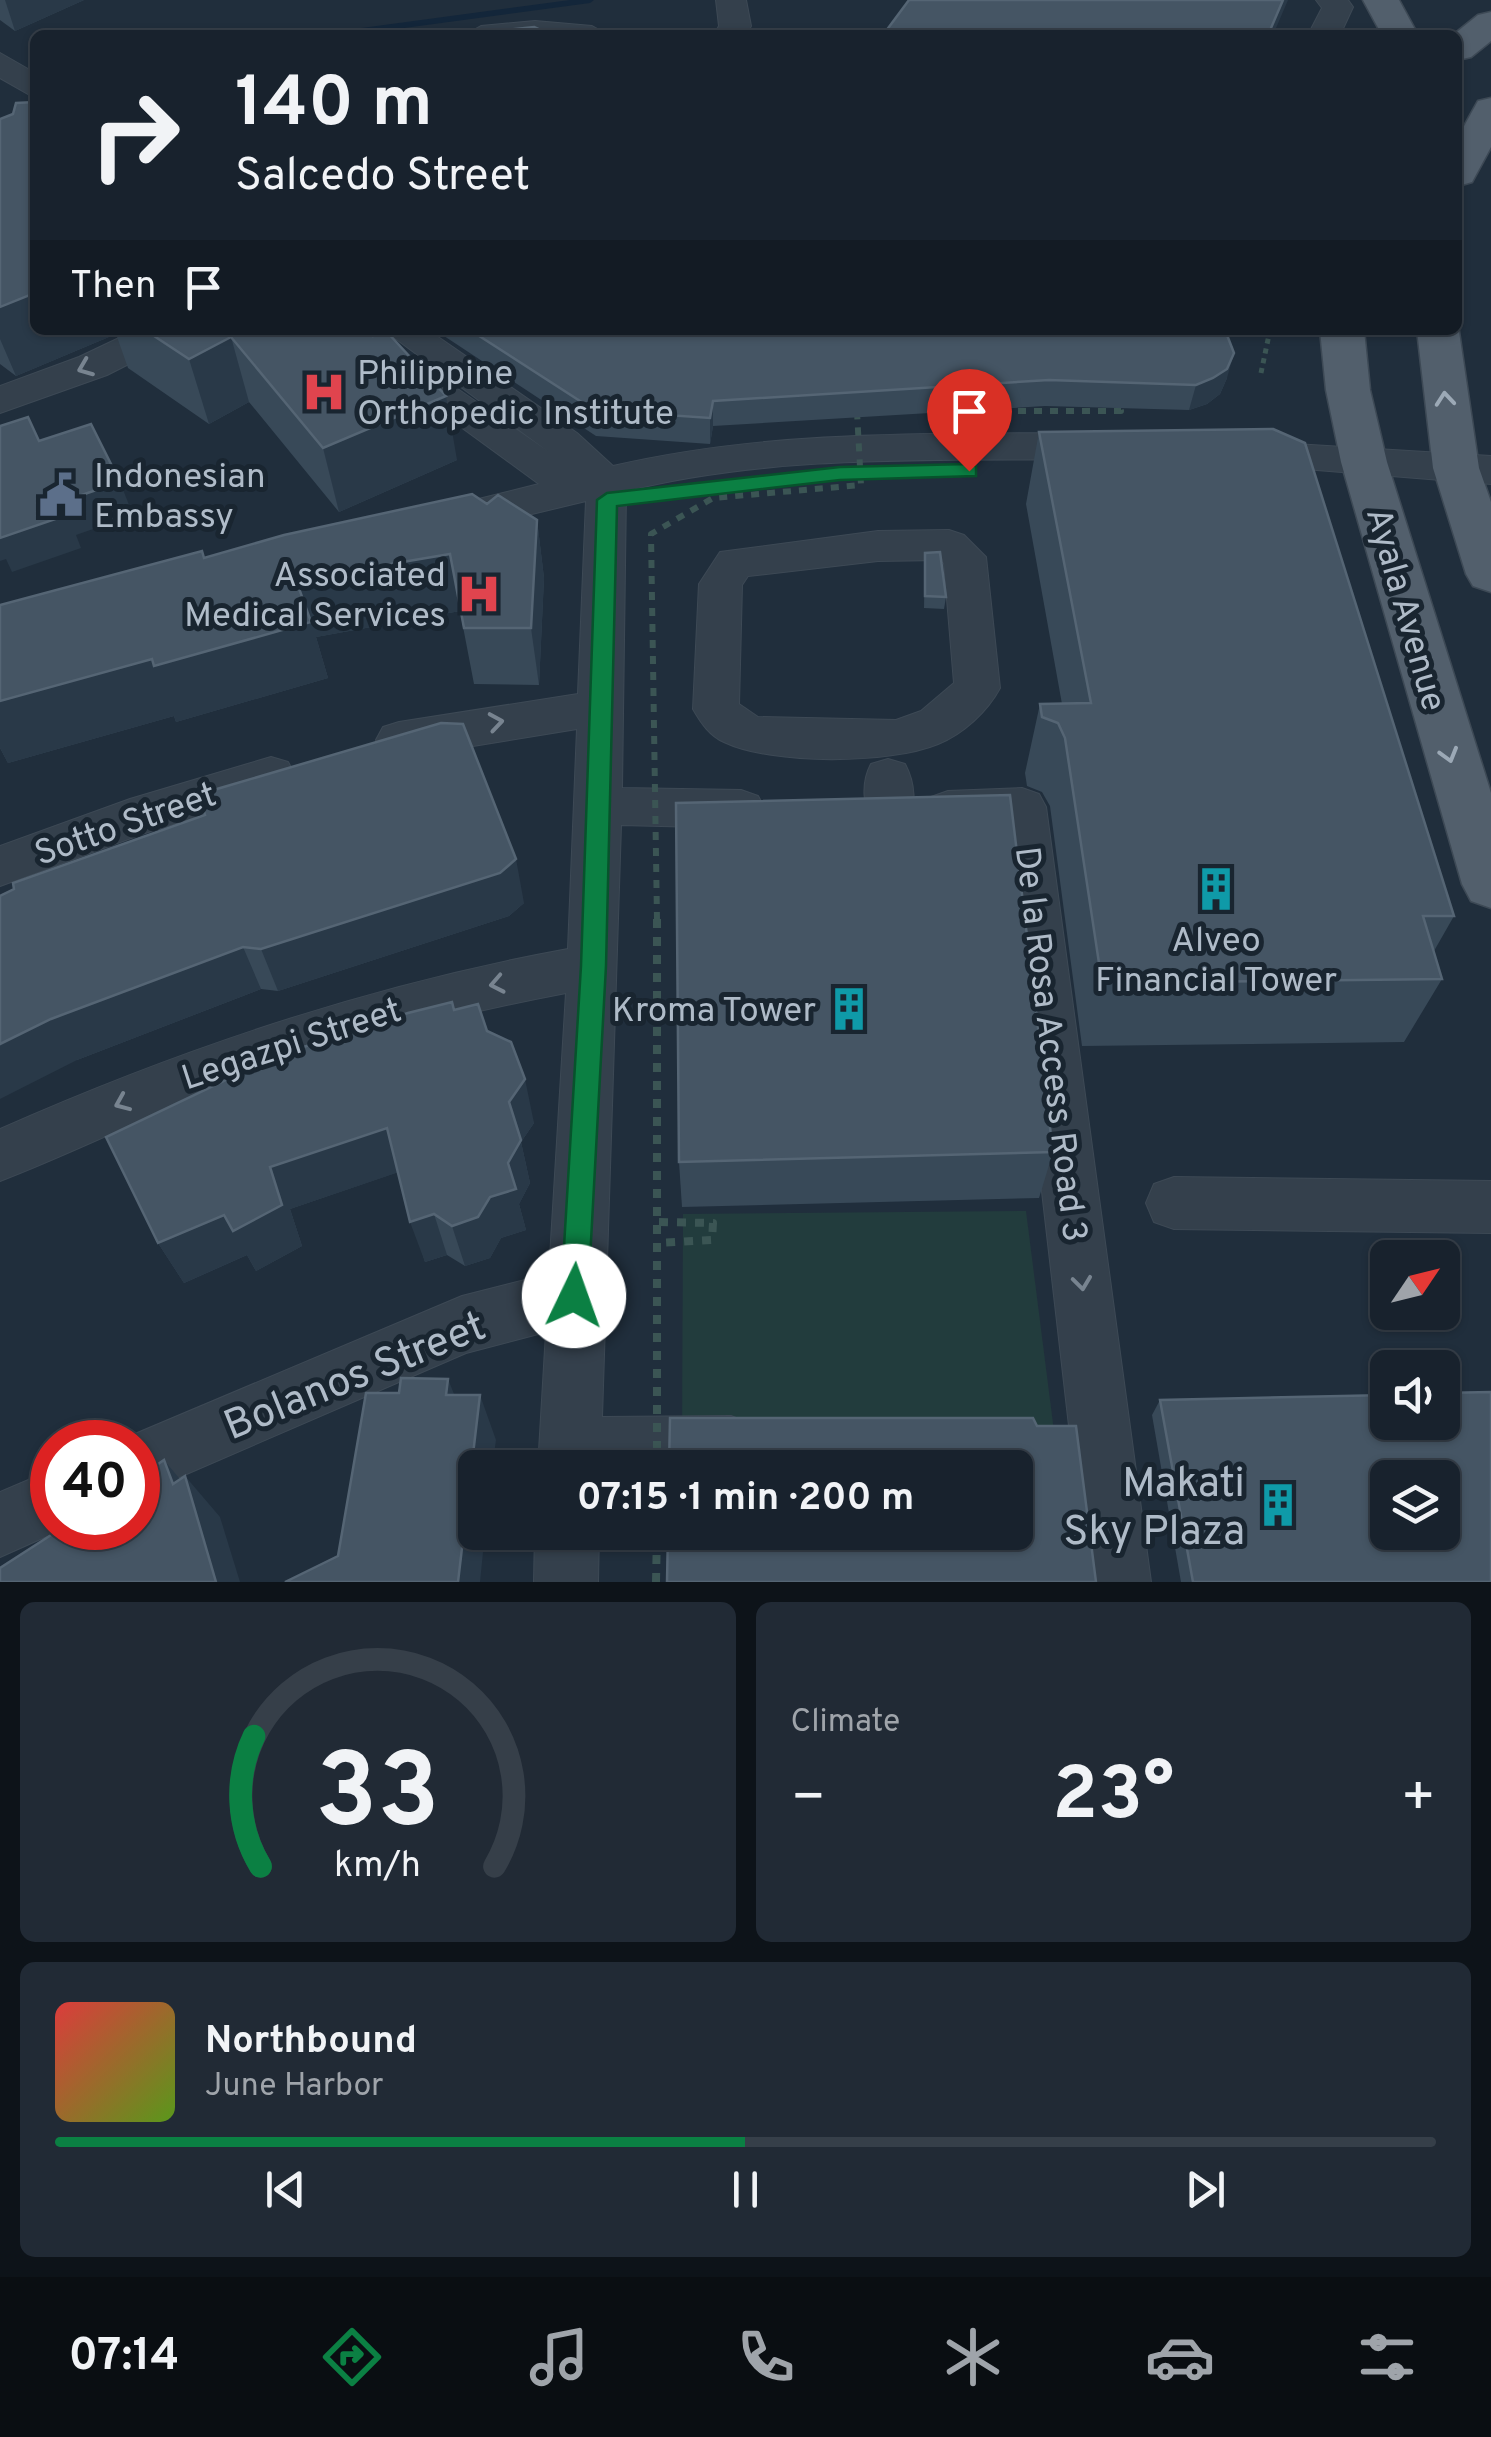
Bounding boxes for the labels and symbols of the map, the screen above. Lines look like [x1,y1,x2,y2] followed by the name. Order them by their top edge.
[357,353,674,437] place label: Philippine Orthopedic Institute
[77,357,95,377] one-way arrow
[300,368,348,416] hospital icon: Philippine Orthopedic Institute
[927,369,1012,472] pin
[1434,391,1456,407] one-way arrow
[94,456,266,540] place label: Indonesian Embassy
[37,471,85,519] public building icon: Indonesian Embassy
[1354,503,1454,717] street label: Ayala Avenue
[184,555,446,639] place label: Associated Medical Services
[455,570,503,618] hospital icon: Associated Medical Services
[488,712,504,733] one-way arrow
[1437,745,1458,762] one-way arrow
[29,774,223,877] street label: Sotto Street
[1003,844,1095,1245] street label: De la Rosa Access Road 3
[1192,865,1240,913] building icon: Alveo Financial Tower
[1095,920,1337,1004] place label: Alveo Financial Tower
[489,972,506,993] one-way arrow
[825,985,873,1033] building icon: Kroma Tower
[177,990,407,1102] street label: Legazpi Street
[612,990,816,1034] place label: Kroma Tower
[114,1091,132,1111] one-way arrow
[1370,1240,1460,1330] north arrow
[522,1244,626,1348] position arrow
[1070,1274,1091,1291] one-way arrow
[217,1302,494,1455] street label: Bolanos Street
[30,1420,160,1550] speed limit sign: 40
[1063,1459,1245,1560] place label: Makati Sky Plaza
[1254,1481,1302,1529] building icon: Makati Sky Plaza

